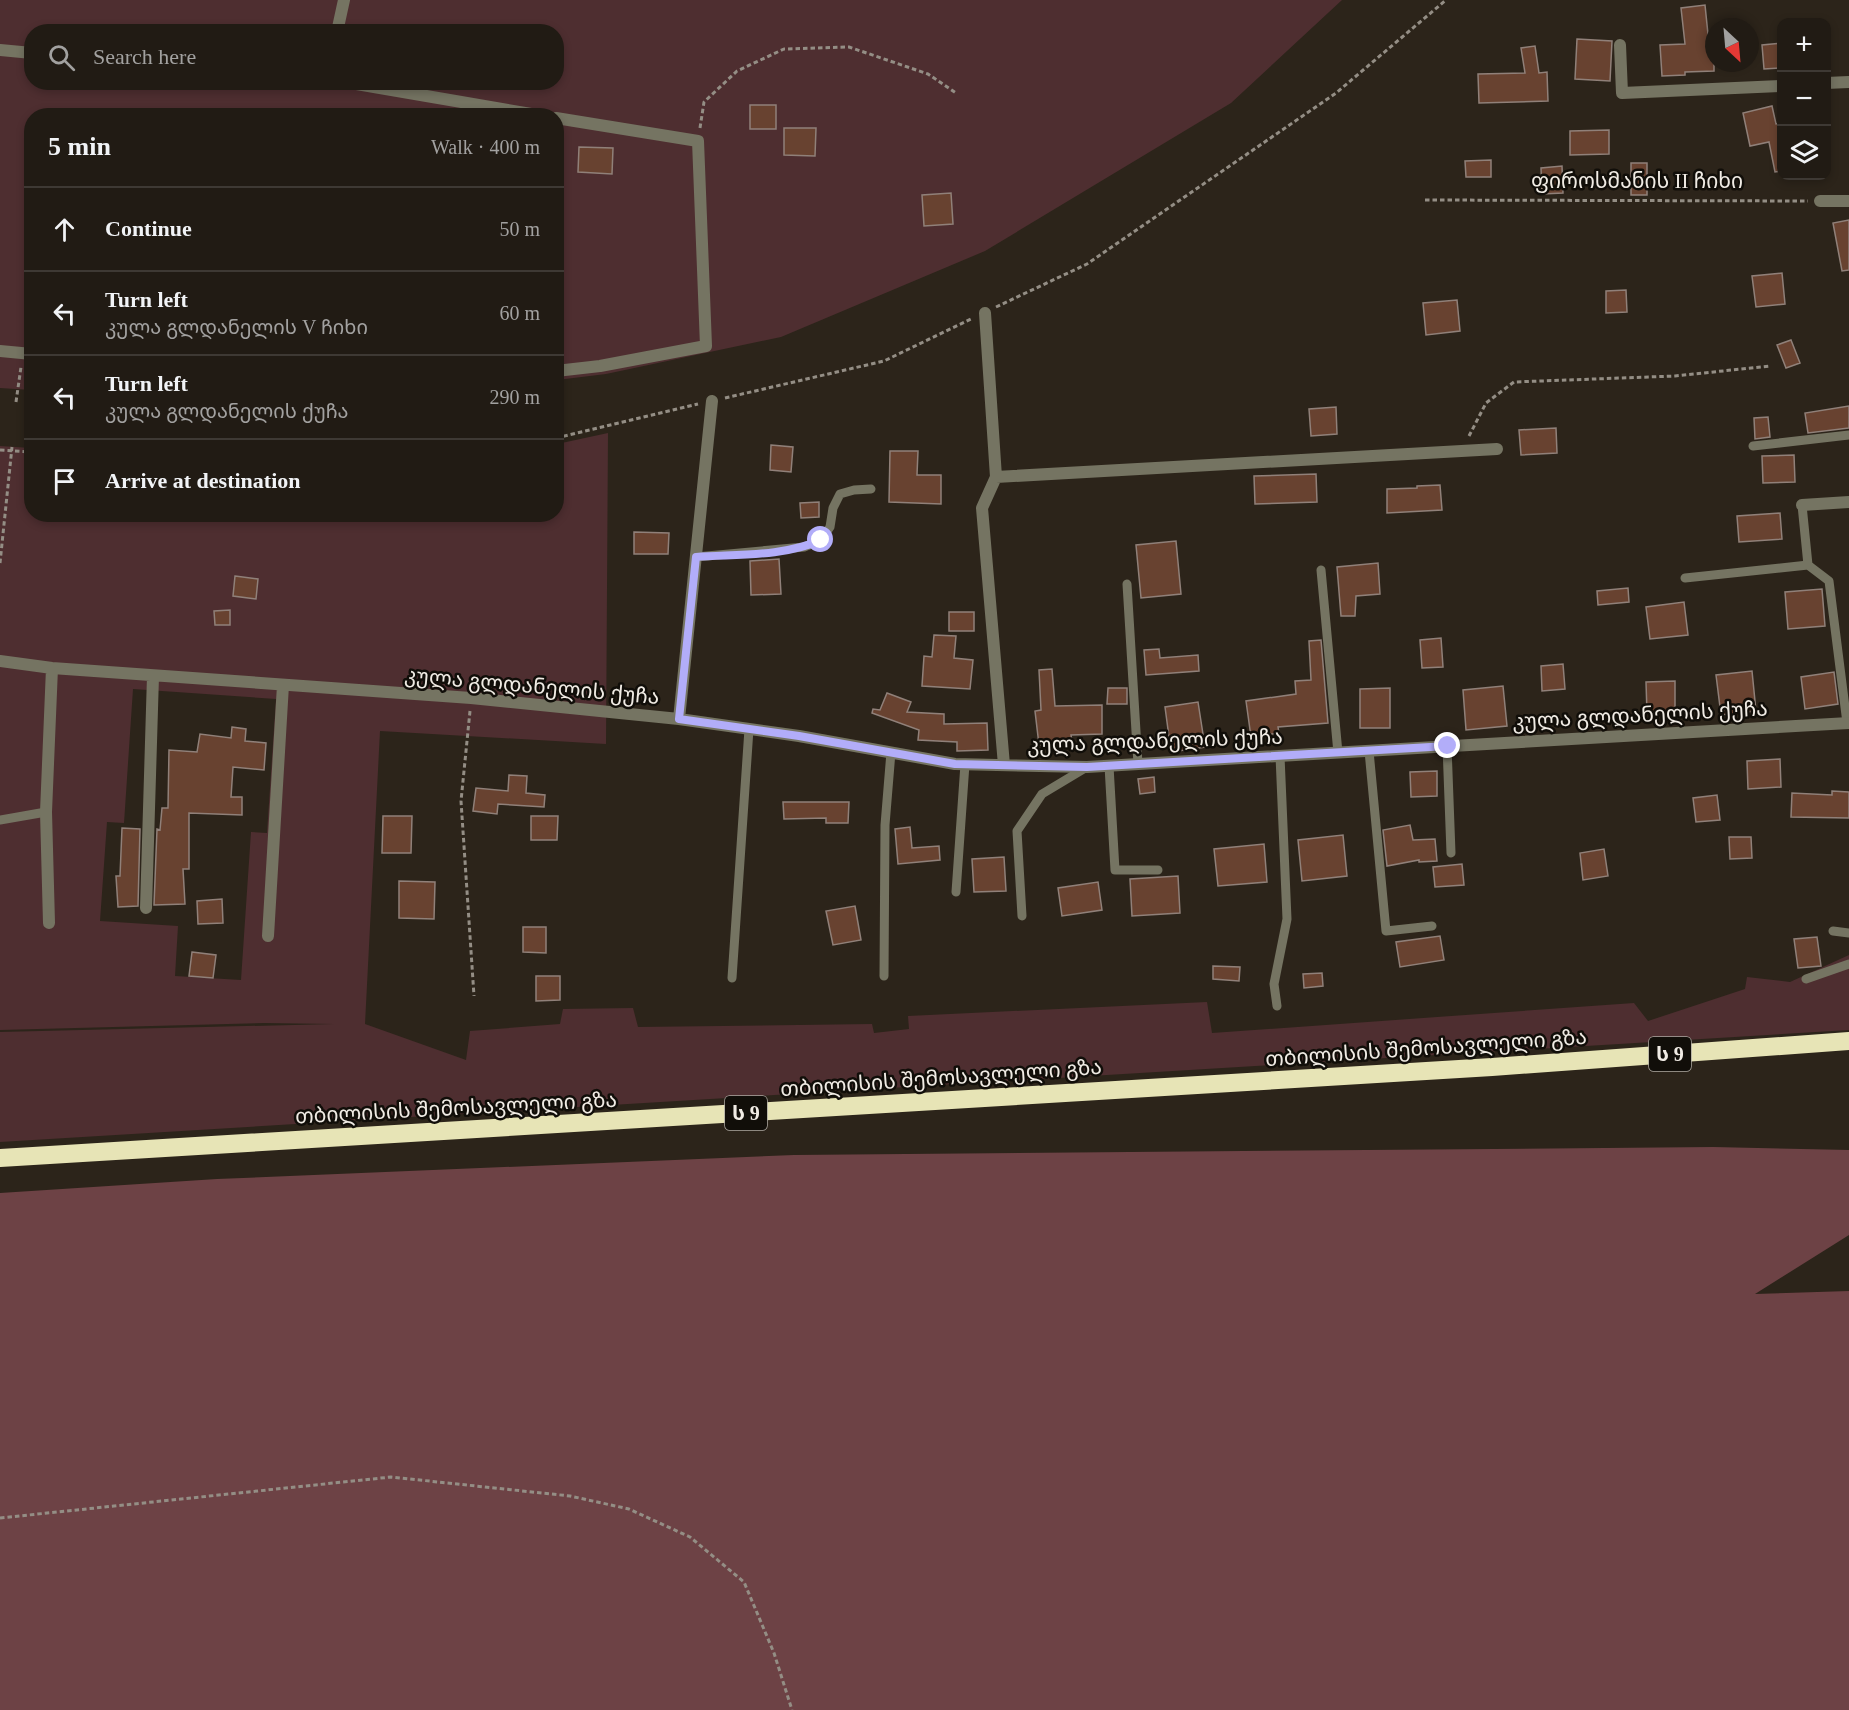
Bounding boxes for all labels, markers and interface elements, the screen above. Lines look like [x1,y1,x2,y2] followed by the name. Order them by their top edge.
[1705,18,1759,72] north arrow
[1777,18,1831,180] map controls
[1777,18,1831,72] button: +
[24,24,564,90] search box
[45,41,78,74] icon: search
[93,44,196,69] text: Search here
[1777,72,1831,126] button: −
[1777,126,1831,180] button: layers
[48,132,111,161] text: 5 min
[431,136,540,158] text: Walk · 400 m
[1531,169,1743,193] street label: ფიროსმანის II ჩიხი
[48,213,81,246] icon: ahead
[105,216,192,241] text: Continue
[499,218,540,240] text: 50 m
[105,287,188,312] text: Turn left
[48,297,81,330] icon: left
[499,302,540,324] text: 60 m
[105,316,368,338] text: კულა გლდანელის V ჩიხი
[105,371,188,396] text: Turn left
[48,381,81,414] icon: left
[489,386,540,408] text: 290 m
[105,400,349,422] text: კულა გლდანელის ქუჩა
[48,465,81,498] icon: arrive
[105,468,301,493] text: Arrive at destination
[807,526,833,552] route start
[403,663,660,710] street label: კულა გლდანელის ქუჩა
[1512,696,1768,735] street label: კულა გლდანელის ქუჩა
[1027,725,1283,758] street label: კულა გლდანელის ქუჩა
[1434,732,1460,758] route end
[1264,1025,1588,1072] street label: თბილისის შემოსავლელი გზა
[1649,1037,1691,1071] road number: ს 9
[779,1055,1103,1102] street label: თბილისის შემოსავლელი გზა
[295,1088,618,1129] street label: თბილისის შემოსავლელი გზა
[725,1096,767,1130] road number: ს 9

